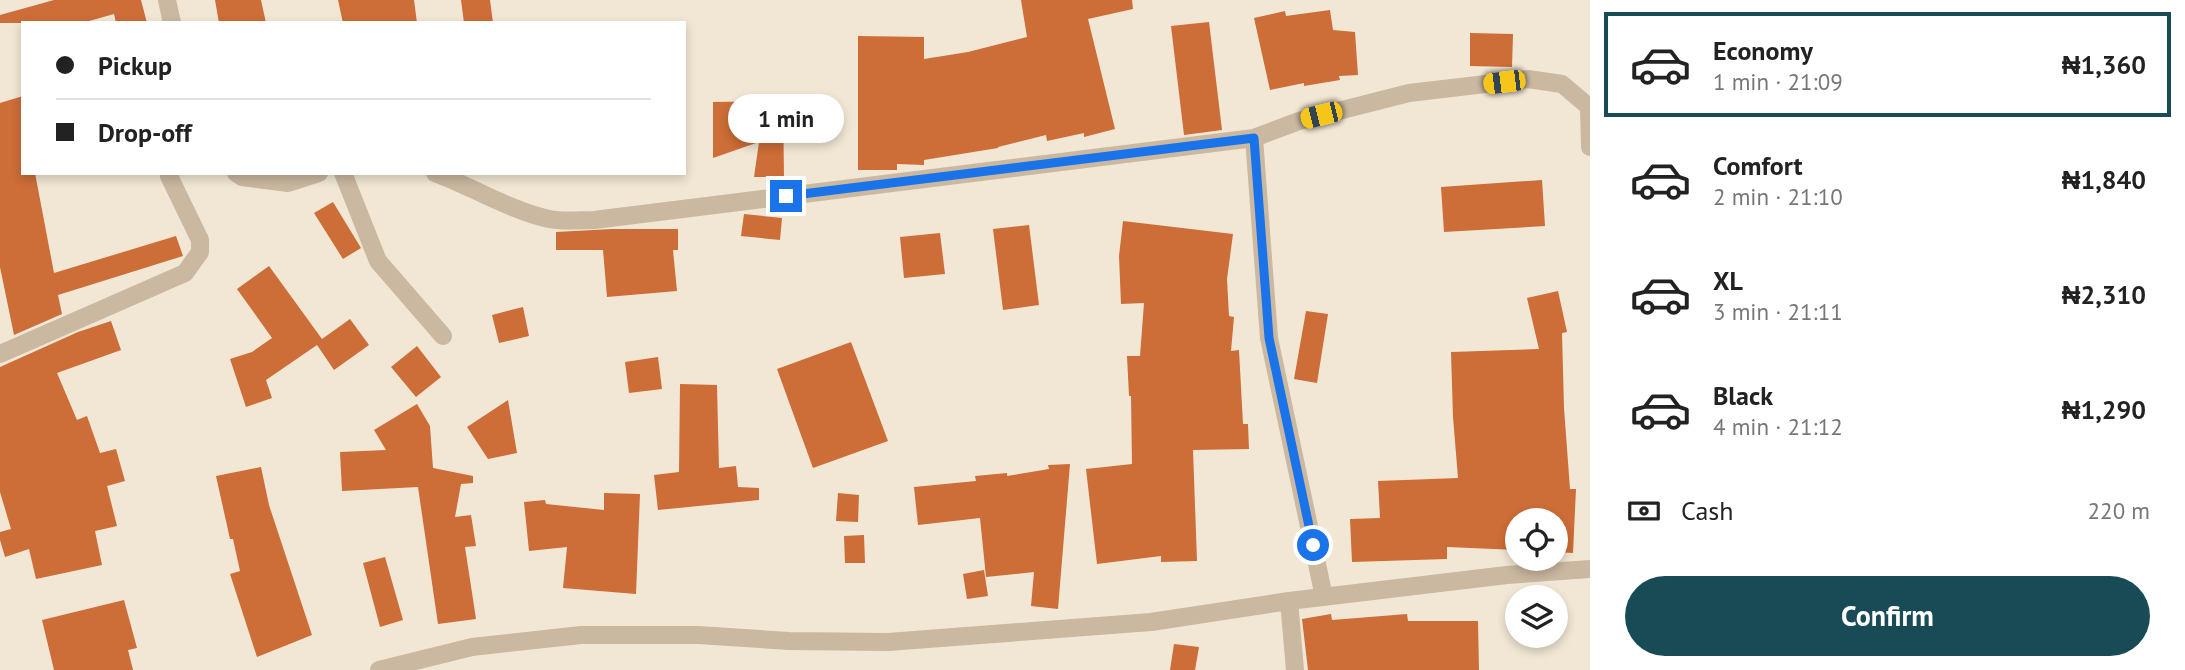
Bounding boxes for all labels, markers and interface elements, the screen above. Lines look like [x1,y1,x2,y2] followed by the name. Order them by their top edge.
[1629,33,1692,96] icon: car
[1713,34,1813,67] text: Economy
[2062,48,2146,81] text: ₦1,360
[98,49,172,82] text: Pickup
[1713,67,1843,96] text: 1 min · 21:09
[1482,69,1527,95] car
[728,94,844,144] callout: 1 min
[1299,100,1344,130] car
[758,104,814,133] text: 1 min
[98,116,192,149] text: Drop-off
[1629,148,1692,211] icon: car
[1713,149,1803,182] text: Comfort
[2062,163,2146,196] text: ₦1,840
[770,180,802,212] route end
[1713,182,1843,211] text: 2 min · 21:10
[1629,263,1692,326] icon: car
[1713,264,1743,297] text: XL
[2062,278,2146,311] text: ₦2,310
[1713,297,1843,326] text: 3 min · 21:11
[1629,378,1692,441] icon: car
[1713,379,1773,412] text: Black
[2062,393,2146,426] text: ₦1,290
[1713,412,1843,441] text: 4 min · 21:12
[1625,492,1663,530] icon: cash
[1681,494,1733,527] text: Cash
[2088,496,2150,525] text: 220 m
[1505,508,1568,648] map controls
[1505,508,1568,571] button: locate
[1297,529,1329,561] route start
[1625,576,2150,656] button: Confirm
[1505,585,1568,648] button: layers

